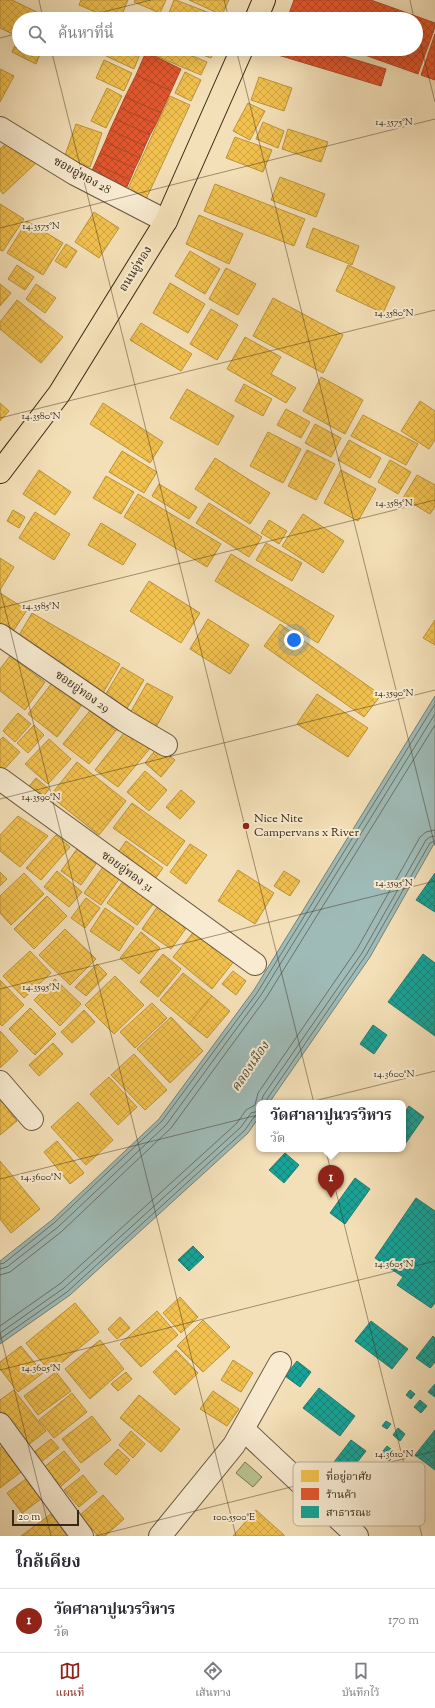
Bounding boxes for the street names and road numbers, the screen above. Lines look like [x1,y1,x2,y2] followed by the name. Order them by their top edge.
[50,153,114,199] street label: ซอยอู่ทอง 28
[115,243,157,295] street label: ถนนอู่ทอง
[51,666,113,718] street label: ซอยอู่ทอง 29
[97,847,157,897] street label: ซอยอู่ทอง 31

